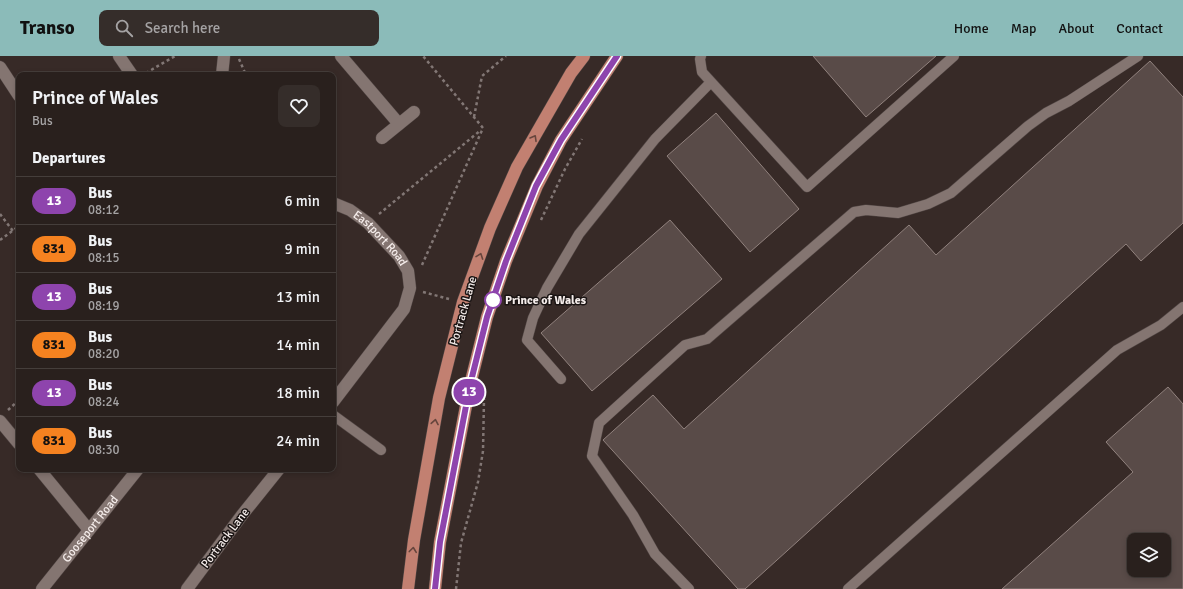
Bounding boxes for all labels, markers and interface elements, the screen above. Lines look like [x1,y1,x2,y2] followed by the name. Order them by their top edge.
[99,10,379,46] search box
[20,16,75,40] text: Transo
[113,17,135,39] icon: search
[145,19,220,37] text: Search here
[954,20,989,37] text: Home
[1011,20,1036,37] text: Map
[1058,20,1094,37] text: About
[1116,20,1163,37] text: Contact
[278,85,320,127] button: heart
[32,86,158,110] text: Prince of Wales
[32,113,53,129] text: Bus
[529,135,536,142] one-way arrow
[32,149,105,167] text: Departures
[88,184,112,202] text: Bus
[46,192,62,209] text: 13
[284,192,320,210] text: 6 min
[88,202,120,218] text: 08:12
[350,208,410,269] street label: Eastport Road
[88,232,112,250] text: Bus
[43,240,65,257] text: 831
[284,240,320,258] text: 9 min
[88,250,120,266] text: 08:15
[475,253,483,260] one-way arrow
[446,275,480,347] street label: Portrack Lane
[88,280,112,298] text: Bus
[46,288,62,305] text: 13
[276,288,320,306] text: 13 min
[484,291,502,309] marker: Prince of Wales
[505,293,587,308] place label: Prince of Wales
[88,298,120,314] text: 08:19
[88,328,112,346] text: Bus
[43,336,65,353] text: 831
[276,336,320,354] text: 14 min
[88,346,120,362] text: 08:20
[88,376,112,394] text: Bus
[451,379,487,405] line badge: 13
[461,383,477,400] text: 13
[46,384,62,401] text: 13
[276,384,320,402] text: 18 min
[88,394,120,410] text: 08:24
[430,419,438,425] one-way arrow
[88,424,112,442] text: Bus
[43,432,65,449] text: 831
[276,432,320,450] text: 24 min
[88,442,120,458] text: 08:30
[59,493,122,566] street label: Gooseport Road
[198,505,253,571] street label: Portrack Lane
[1127,533,1171,577] map controls
[1127,533,1171,577] button: layers
[408,547,417,553] one-way arrow

